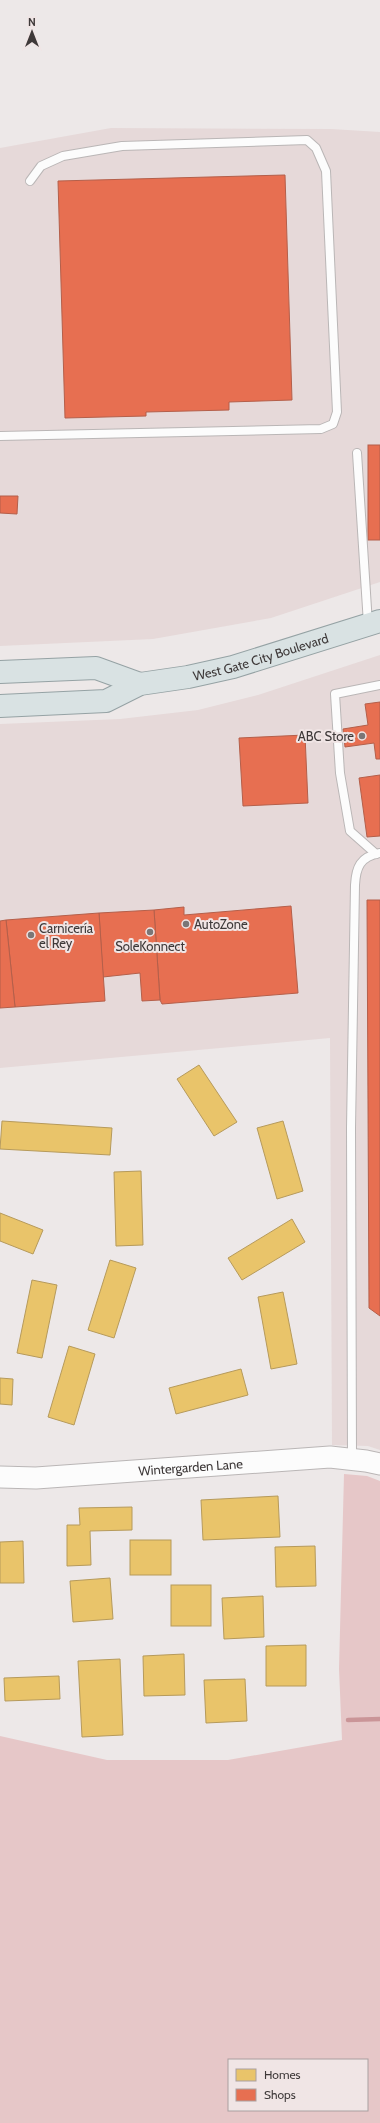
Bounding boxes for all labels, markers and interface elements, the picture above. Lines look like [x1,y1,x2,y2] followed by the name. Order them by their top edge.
[12,12,52,52] north arrow
[28,15,36,29] text: N
[191,630,330,684] street label: West Gate City Boulevard
[298,728,354,744] place label: ABC Store
[357,731,367,741] marker: ABC Store
[194,916,248,932] place label: AutoZone
[181,919,191,929] marker: AutoZone
[39,920,94,951] place label: Carnicería el Rey
[145,927,155,937] marker: SoleKonnect
[26,930,36,940] marker: Carnicería el Rey
[115,938,185,954] place label: SoleKonnect
[138,1455,244,1479] street label: Wintergarden Lane
[228,2059,368,2111] legend
[264,2067,301,2082] text: Homes
[264,2087,296,2102] text: Shops

